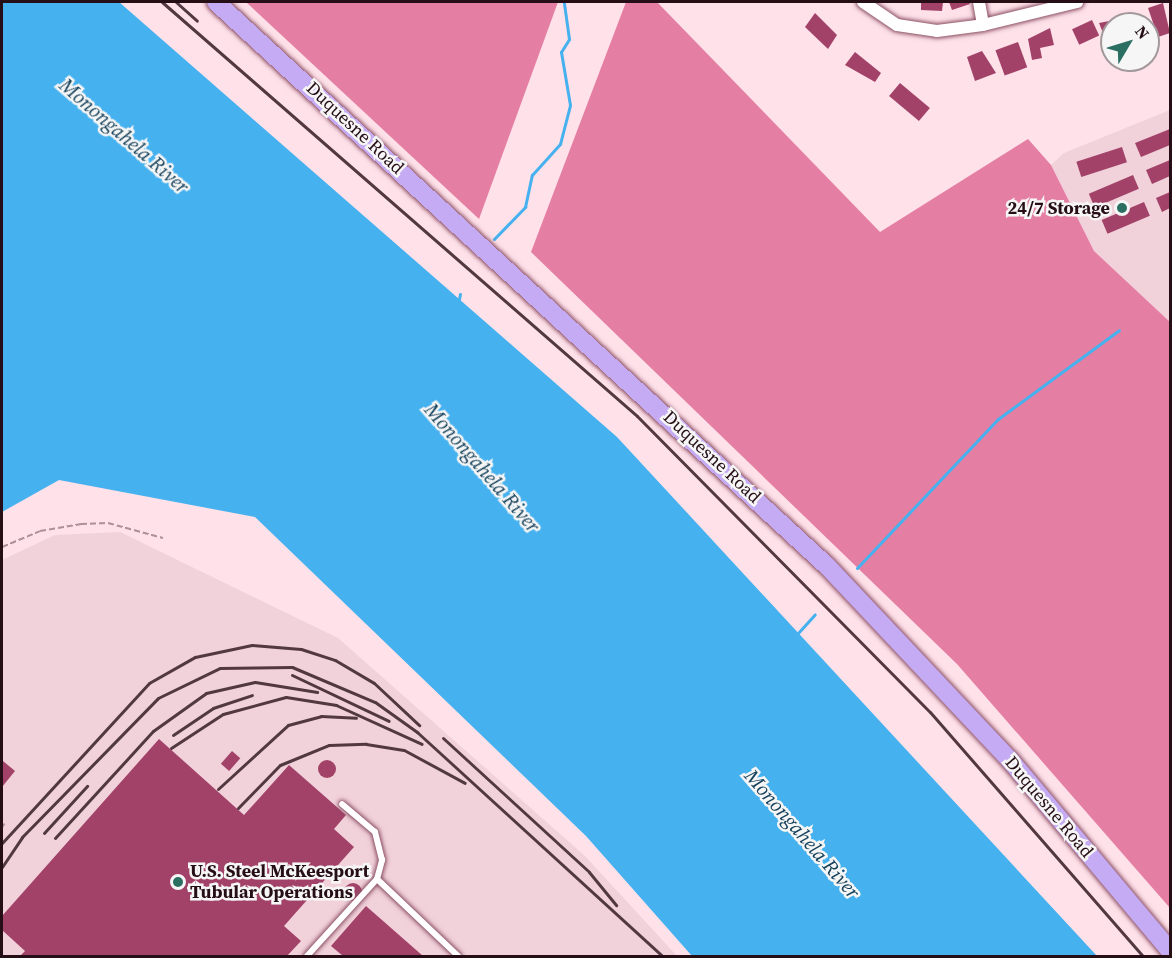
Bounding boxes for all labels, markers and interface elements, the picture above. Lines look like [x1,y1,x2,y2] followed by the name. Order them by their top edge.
[1100,12,1160,72] north arrow
[1130,21,1155,44] text: N
[54,73,194,199] water label: Monongahela River
[302,77,408,179] street label: Duquesne Road
[1008,197,1110,219] place label: 24/7 Storage
[1115,201,1129,215] marker: 24/7 Storage
[419,398,545,538] water label: Monongahela River
[659,406,765,508] street label: Duquesne Road
[1000,752,1098,862] street label: Duquesne Road
[739,764,865,904] water label: Monongahela River
[190,861,369,904] place label: U.S. Steel McKeesport Tubular Operations
[171,875,185,889] marker: U.S. Steel McKeesport Tubular Operations

